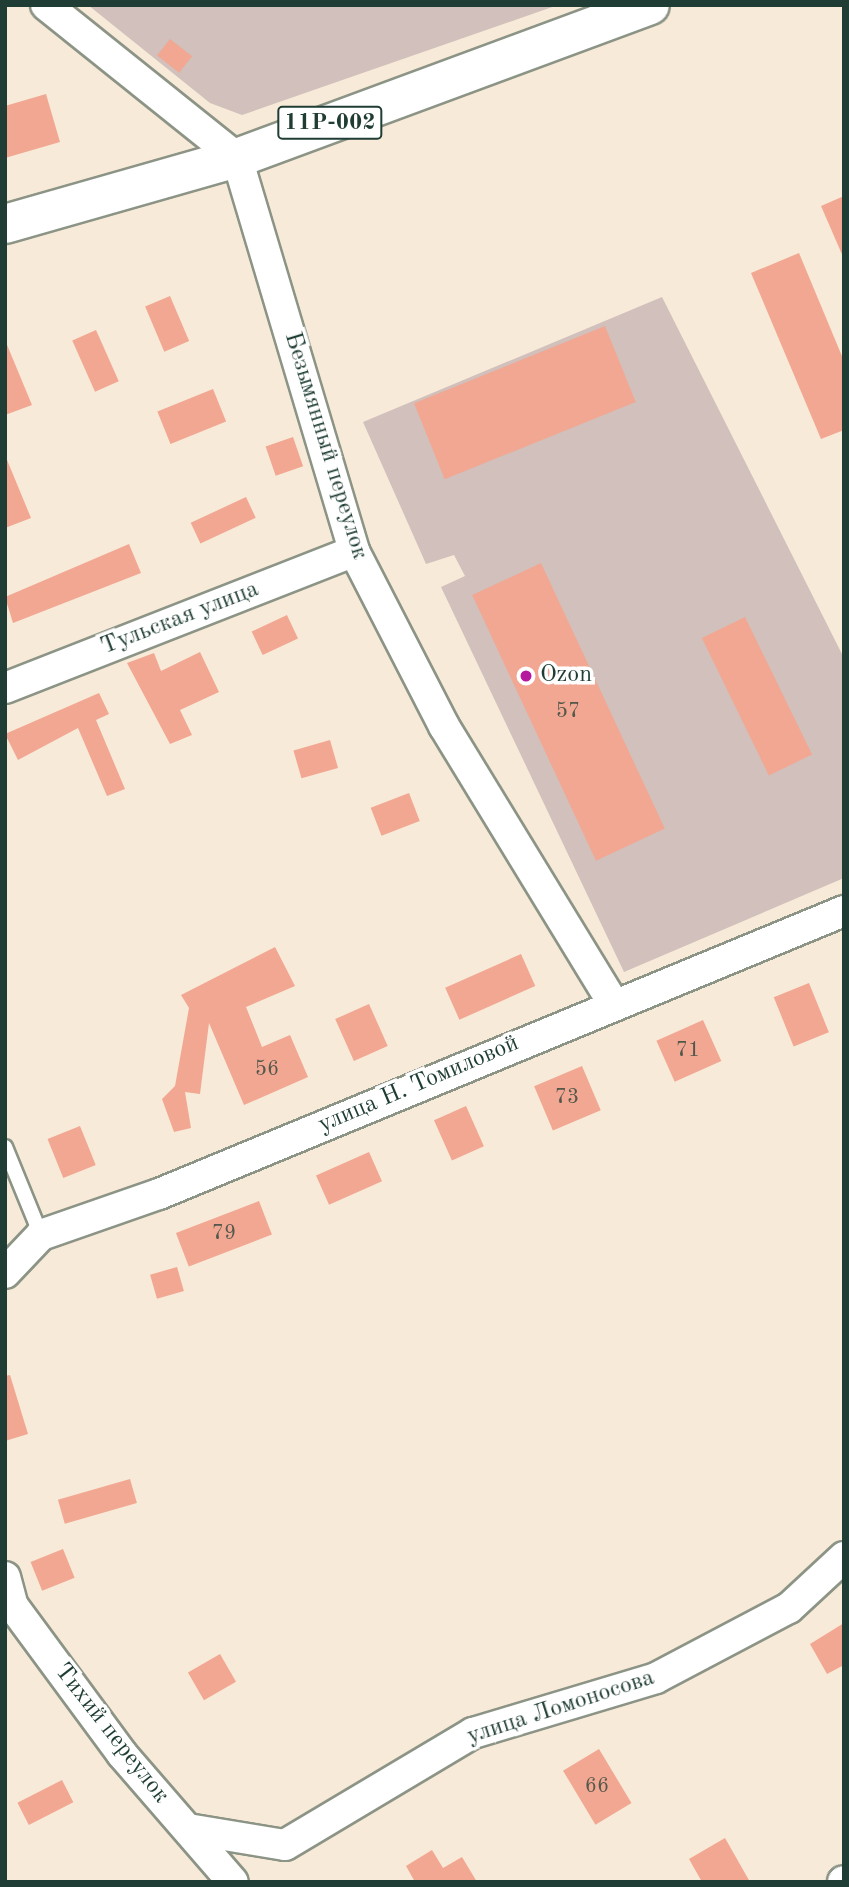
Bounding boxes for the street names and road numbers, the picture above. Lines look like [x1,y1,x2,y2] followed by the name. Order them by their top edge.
[276,104,384,142] road number: 11Р-002
[277,329,373,563] street label: Безымянный переулок
[97,576,263,662] street label: Тульская улица
[314,1030,524,1140] street label: улица Н. Томиловой
[47,1658,175,1810] street label: Тихий переулок
[464,1664,658,1752] street label: улица Ломоносова

